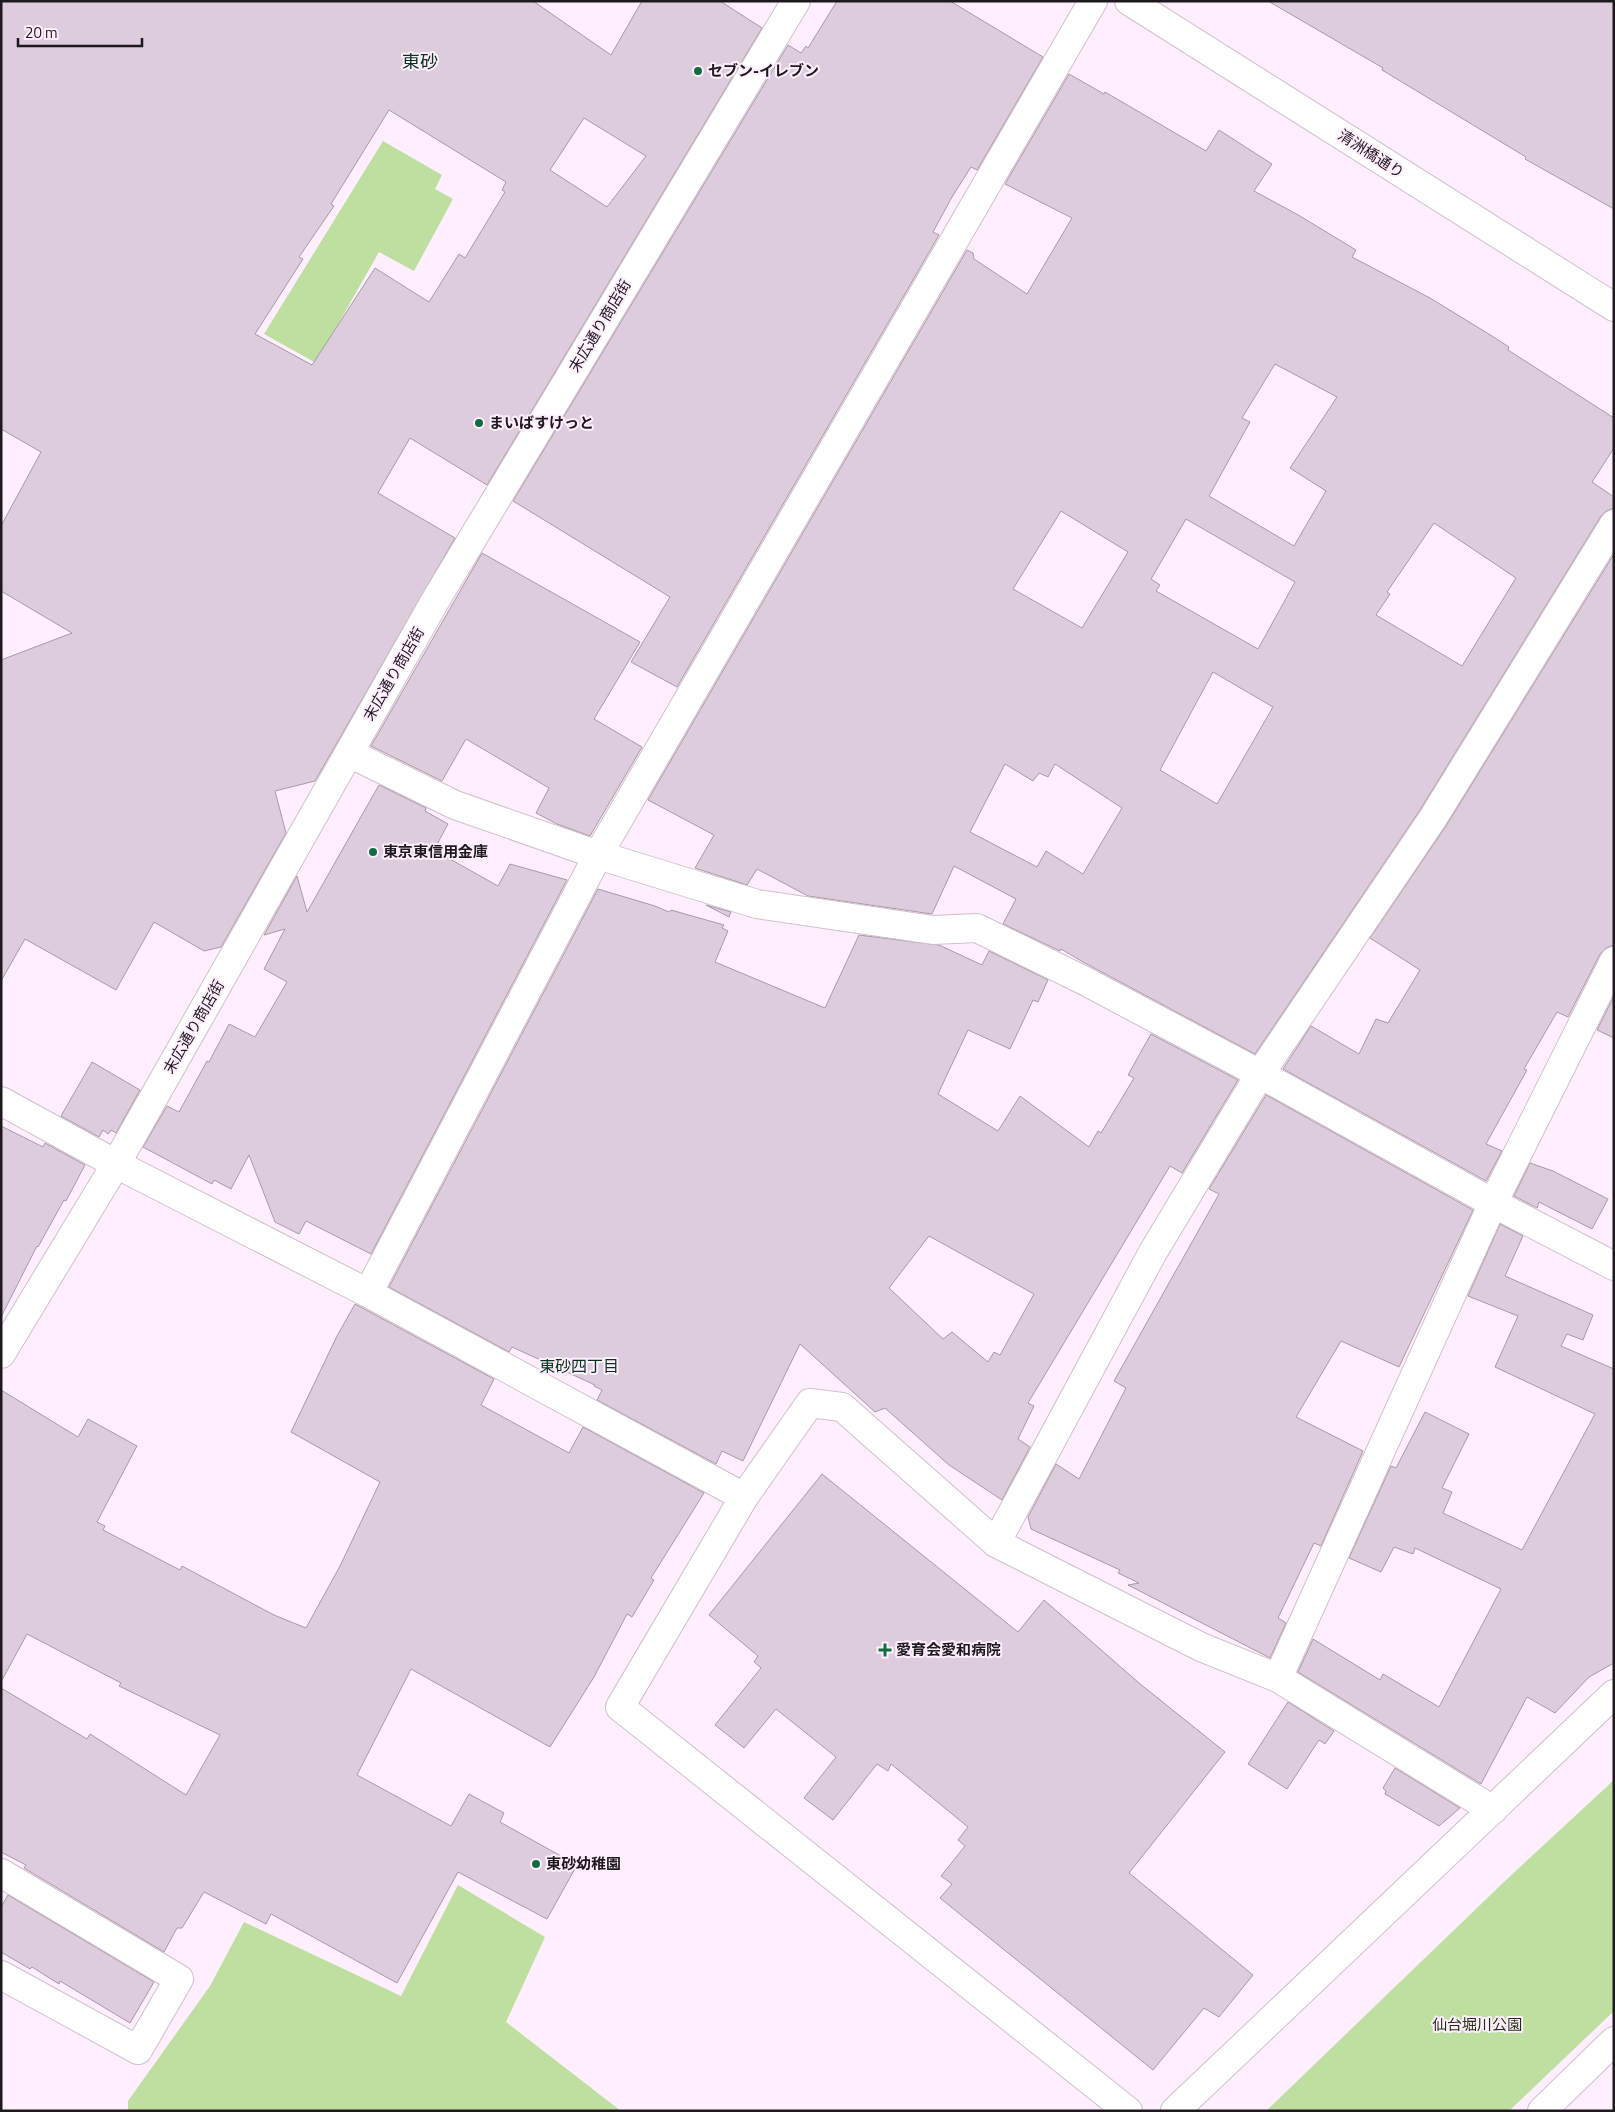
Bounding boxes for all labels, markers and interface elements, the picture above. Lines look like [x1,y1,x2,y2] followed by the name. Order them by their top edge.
[18,15,141,47] scale bar
[25,21,58,44] text: 20 m
[402,48,438,75] district label: 東砂
[708,59,819,82] place label: セブン-イレブン
[692,65,704,77] marker: セブン-イレブン
[1334,124,1409,184] street label: 清洲橋通り
[563,275,636,377] street label: 末広通り商店街
[489,411,594,434] place label: まいばすけっと
[473,417,485,429] marker: まいばすけっと
[357,623,430,725] street label: 末広通り商店街
[383,840,488,863] place label: 東京東信用金庫
[367,846,379,858] marker: 東京東信用金庫
[157,976,230,1078] street label: 末広通り商店街
[539,1354,619,1378] district label: 東砂四丁目
[896,1638,1001,1661] place label: 愛育会愛和病院
[878,1643,892,1657] marker: 愛育会愛和病院
[546,1852,621,1875] place label: 東砂幼稚園
[530,1858,542,1870] marker: 東砂幼稚園
[1432,2013,1522,2036] park label: 仙台堀川公園

